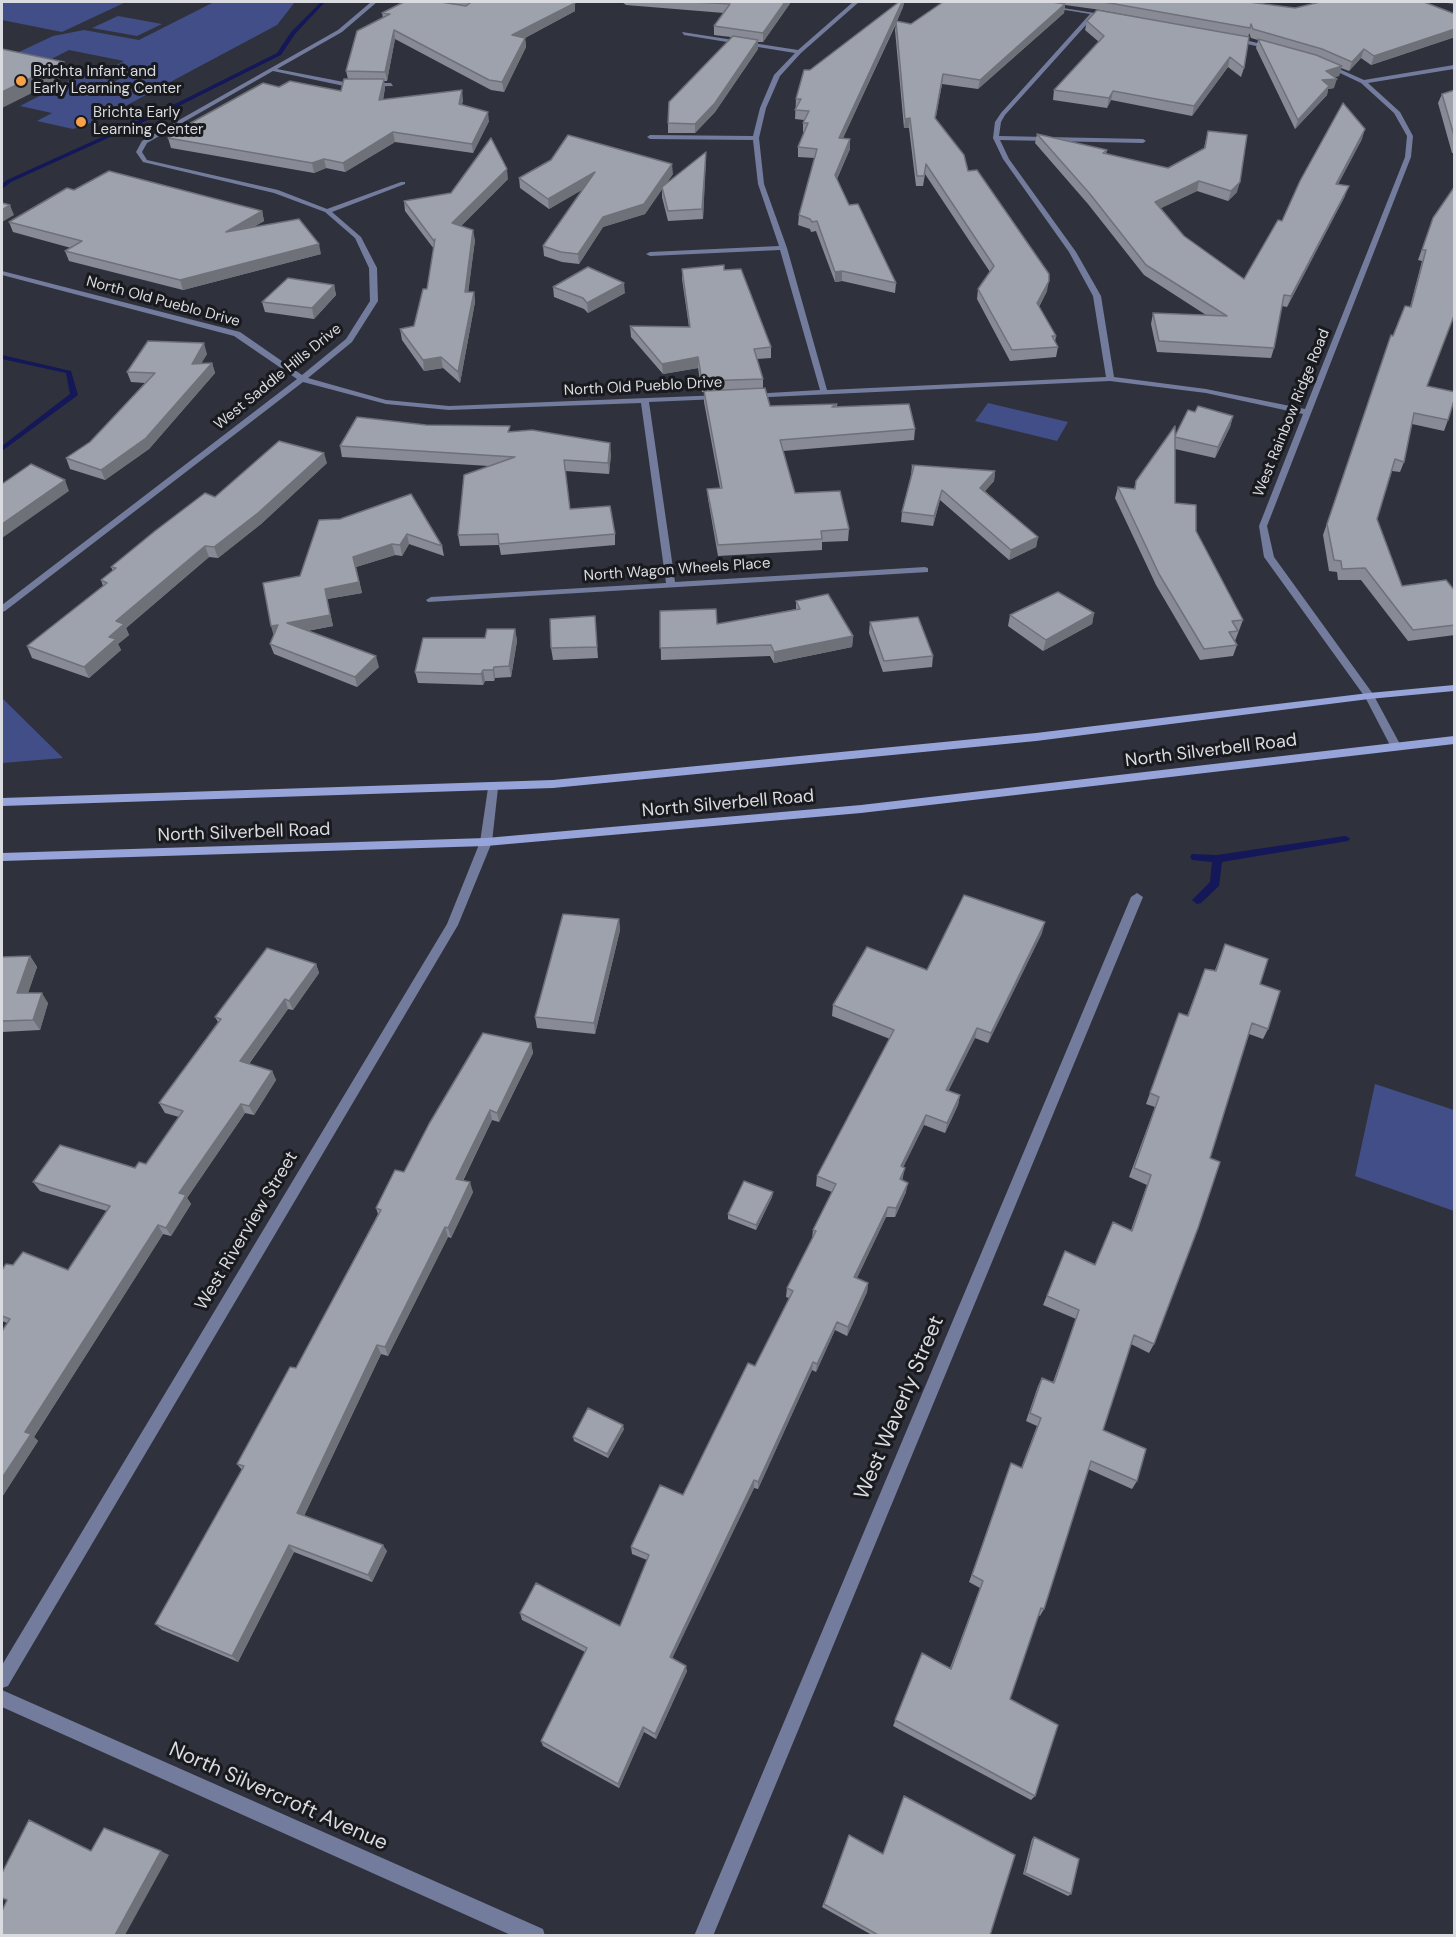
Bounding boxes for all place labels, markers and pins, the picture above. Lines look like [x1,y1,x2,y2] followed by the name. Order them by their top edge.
[33,63,181,98] place label: Brichta Infant and Early Learning Center
[14,74,28,88] marker: Brichta Infant and Early Learning Center
[93,104,204,139] place label: Brichta Early Learning Center
[74,115,88,129] marker: Brichta Early Learning Center

